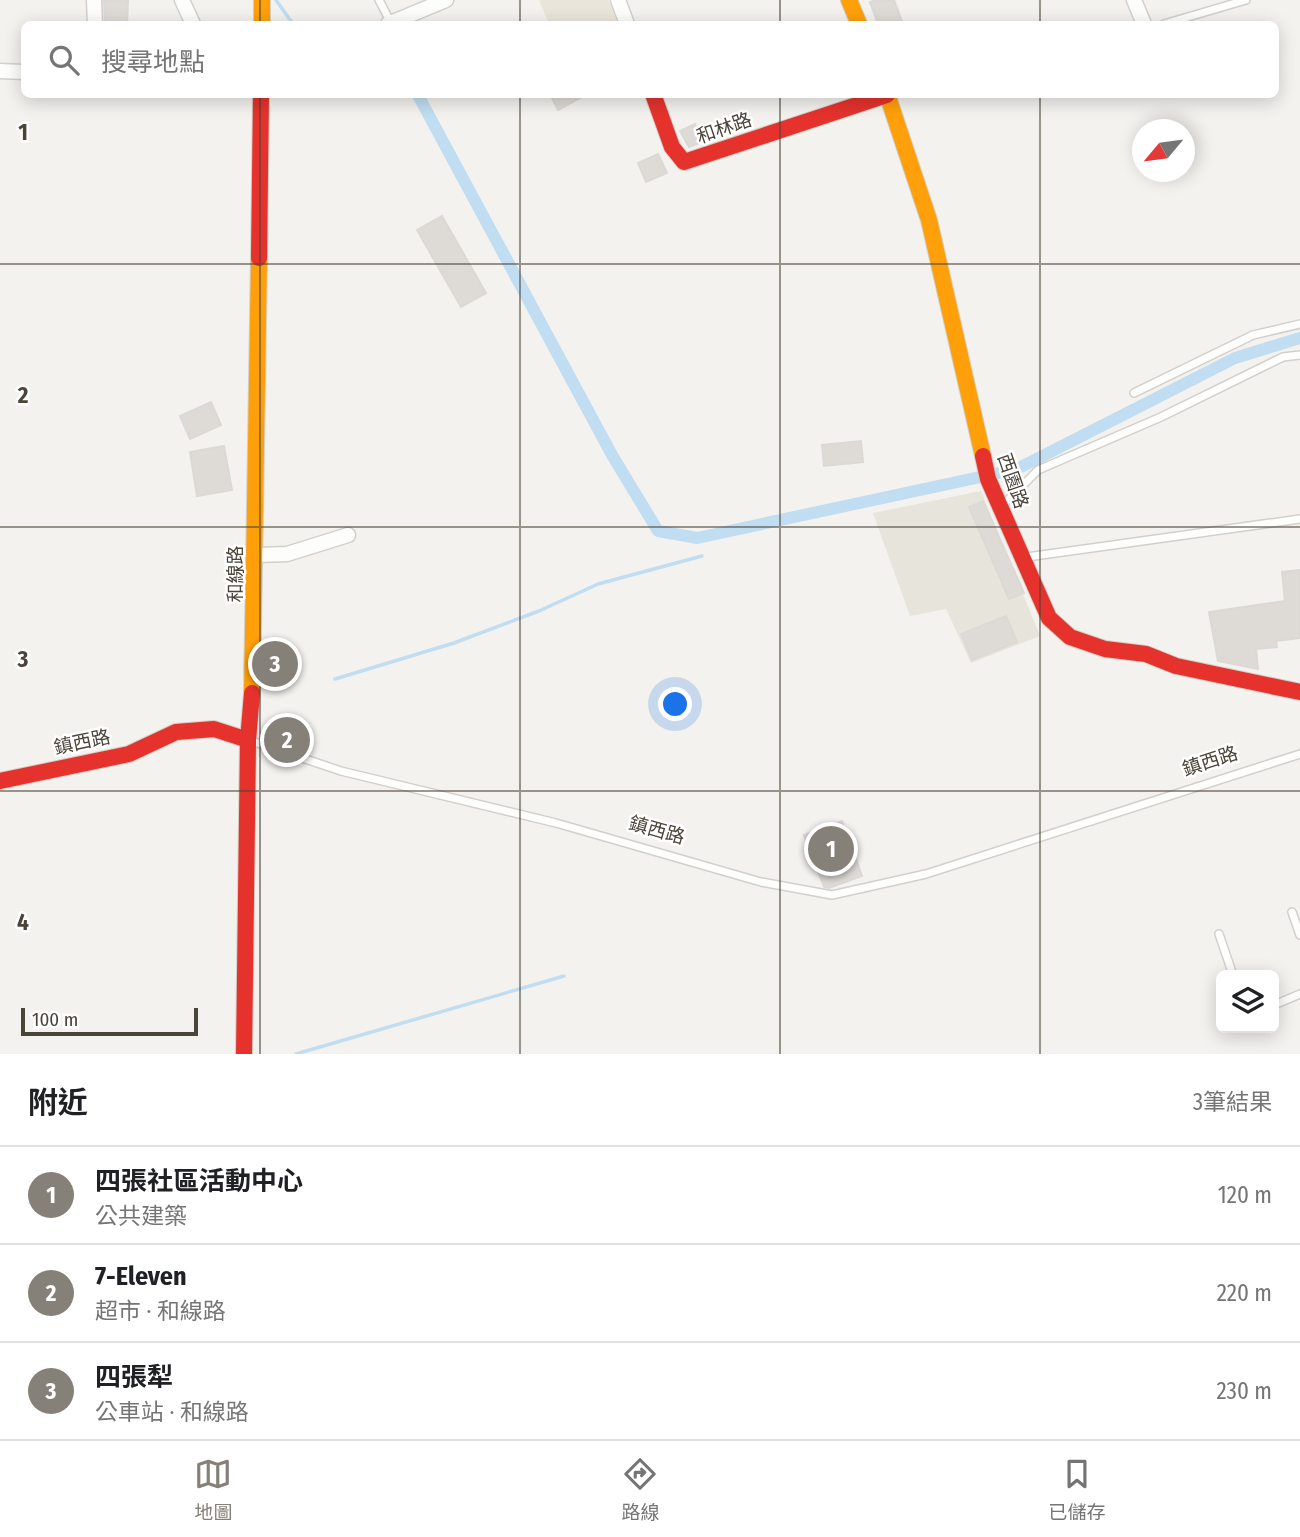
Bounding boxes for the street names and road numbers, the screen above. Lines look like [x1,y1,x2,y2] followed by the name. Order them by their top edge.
[693,108,755,148] street label: 和林路
[993,450,1033,512] street label: 西園路
[224,545,247,603] street label: 和線路
[52,725,112,759] street label: 鎮西路
[1179,741,1241,781] street label: 鎮西路
[626,811,688,849] street label: 鎮西路

